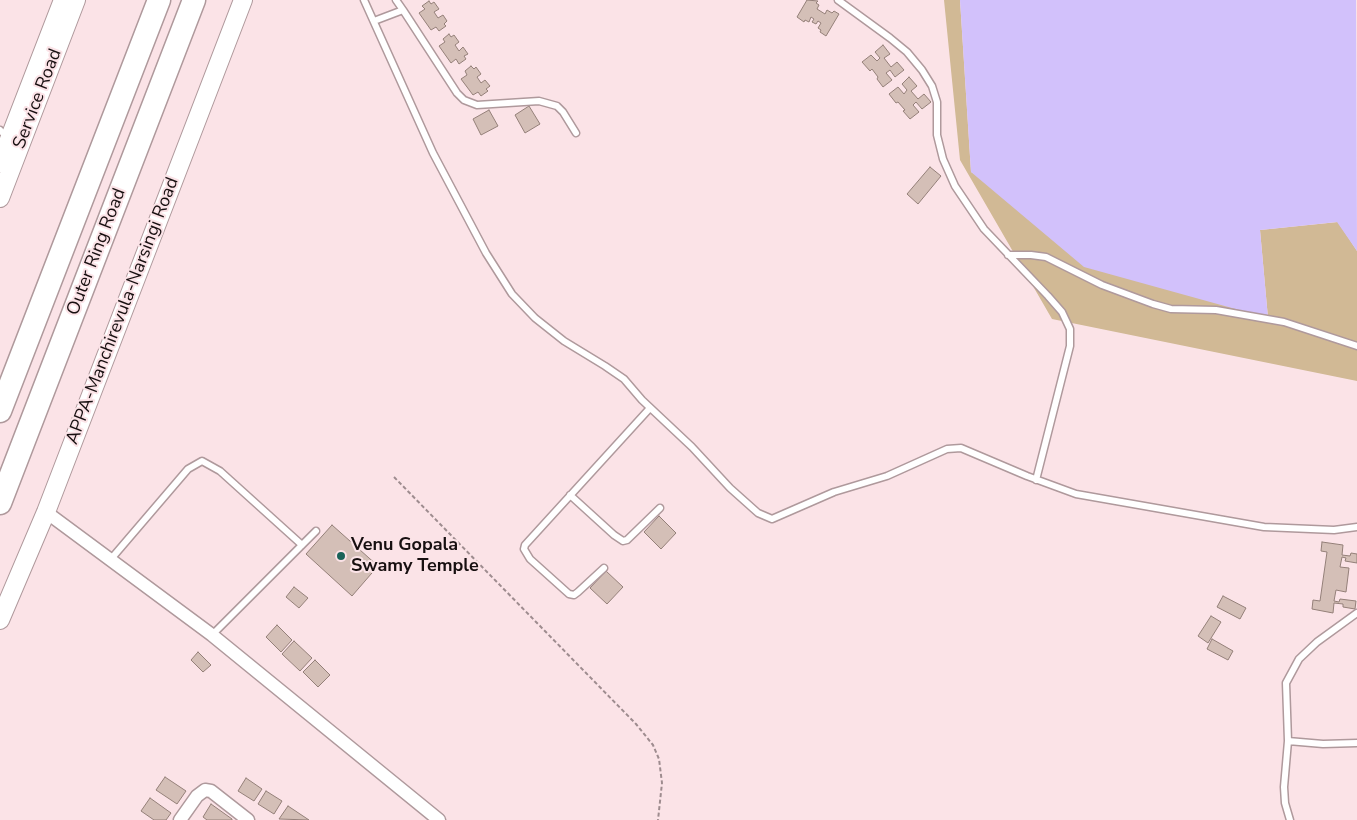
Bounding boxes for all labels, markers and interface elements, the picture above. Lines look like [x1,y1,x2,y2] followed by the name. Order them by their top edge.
[9,46,67,152] street label: Service Road
[62,175,184,447] street label: APPA-Manchirevula-Narsingi Road
[63,185,131,319] street label: Outer Ring Road
[351,535,479,578] place label: Venu Gopala Swamy Temple
[335,550,347,562] marker: Venu Gopala Swamy Temple

